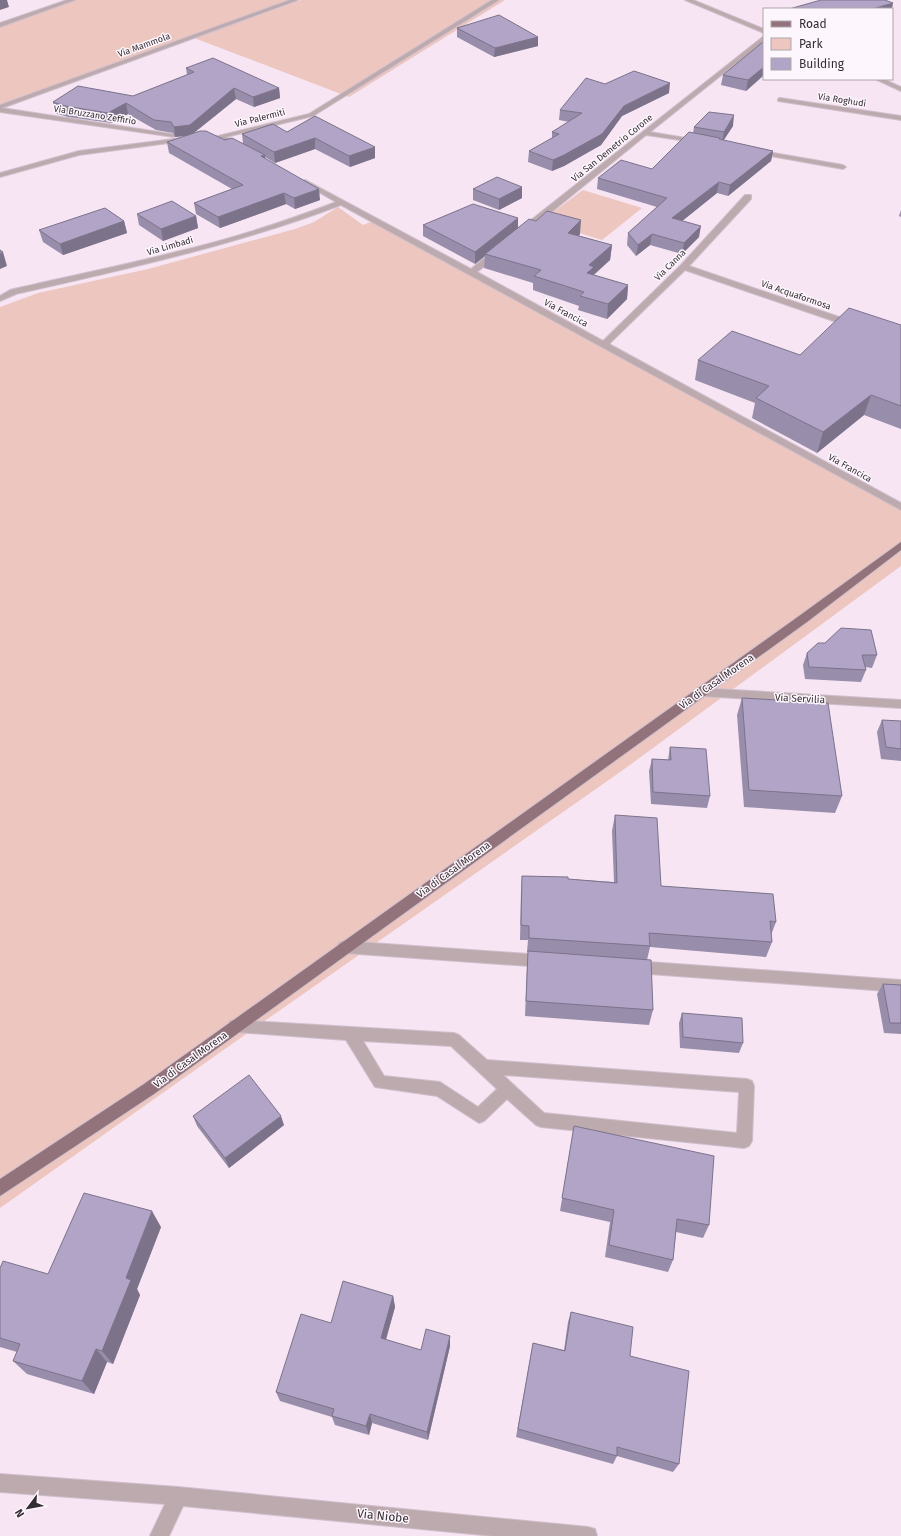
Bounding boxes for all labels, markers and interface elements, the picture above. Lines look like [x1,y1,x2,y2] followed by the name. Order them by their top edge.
[763,8,893,80] legend
[799,17,827,31] text: Road
[116,31,172,59] street label: Via Mammola
[799,37,823,51] text: Park
[799,57,845,71] text: Building
[817,91,867,109] street label: Via Roghudi
[53,104,137,126] street label: Via Bruzzano Zeffirio
[234,107,286,129] street label: Via Palermiti
[570,112,655,184] street label: Via San Demetrio Corone
[146,235,194,257] street label: Via Limbadi
[652,247,688,283] street label: Via Canna
[760,278,832,312] street label: Via Acquaformosa
[542,297,590,329] street label: Via Francica
[826,452,874,484] street label: Via Francica
[677,652,756,712] street label: Via di Casal Morena
[775,692,825,706] street label: Via Servilia
[414,839,493,901] street label: Via di Casal Morena
[151,1029,230,1091] street label: Via di Casal Morena
[8,1488,48,1528] north arrow
[12,1506,27,1520] text: N
[356,1506,410,1526] street label: Via Niobe

